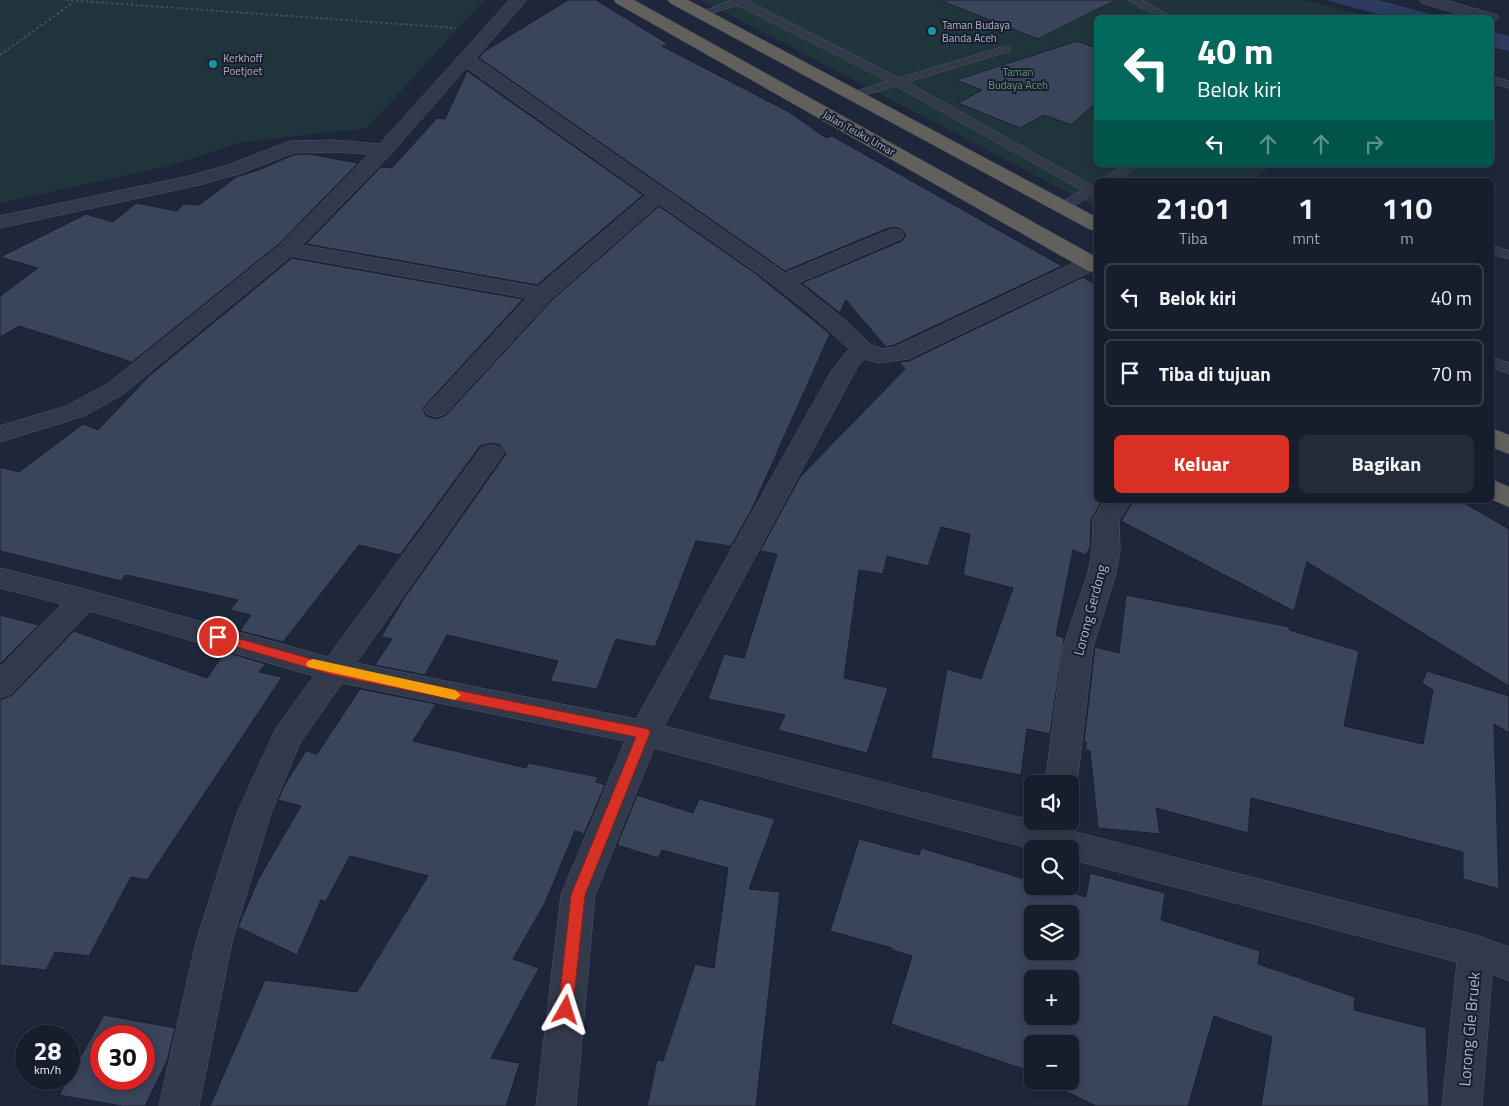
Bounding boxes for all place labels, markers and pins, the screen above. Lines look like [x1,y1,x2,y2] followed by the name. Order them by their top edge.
[942,17,1010,46] place label: Taman Budaya Banda Aceh
[926,25,938,37] marker: Taman Budaya Banda Aceh
[223,50,263,79] place label: Kerkhoff Poetjoet
[207,58,219,70] marker: Kerkhoff Poetjoet
[197,616,239,658] pin

